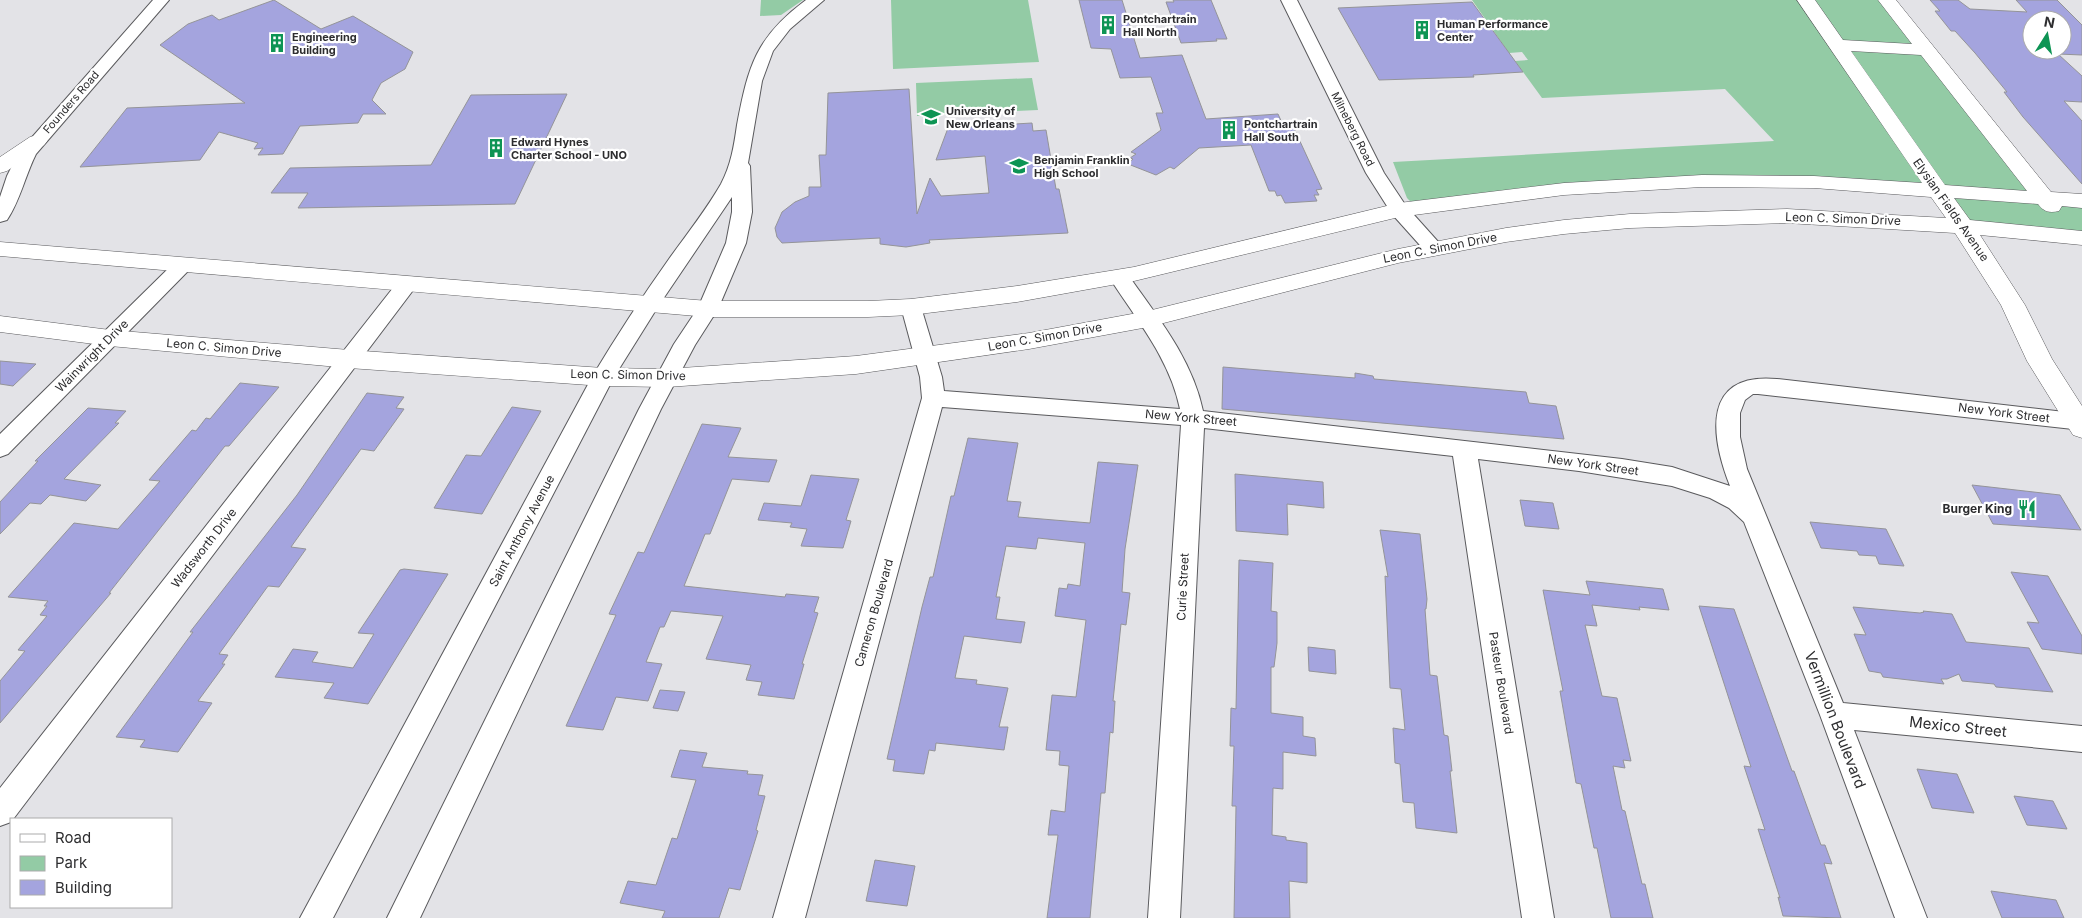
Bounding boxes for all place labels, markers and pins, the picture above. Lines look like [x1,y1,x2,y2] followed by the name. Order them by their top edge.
[1123,12,1197,39] place label: Pontchartrain Hall North
[1097,14,1119,36] building icon: Pontchartrain Hall North
[1437,17,1548,44] place label: Human Performance Center
[1411,19,1433,41] building icon: Human Performance Center
[292,30,357,57] place label: Engineering Building
[266,32,288,54] building icon: Engineering Building
[946,104,1016,131] place label: University of New Orleans
[920,106,942,128] school or university icon: University of New Orleans
[1244,117,1318,144] place label: Pontchartrain Hall South
[1218,119,1240,141] building icon: Pontchartrain Hall South
[511,135,627,162] place label: Edward Hynes Charter School - UNO
[485,137,507,159] building icon: Edward Hynes Charter School - UNO
[1034,153,1130,180] place label: Benjamin Franklin High School
[1008,155,1030,177] school or university icon: Benjamin Franklin High School
[2016,498,2038,520] restaurant icon: Burger King
[1943,501,2012,516] place label: Burger King

